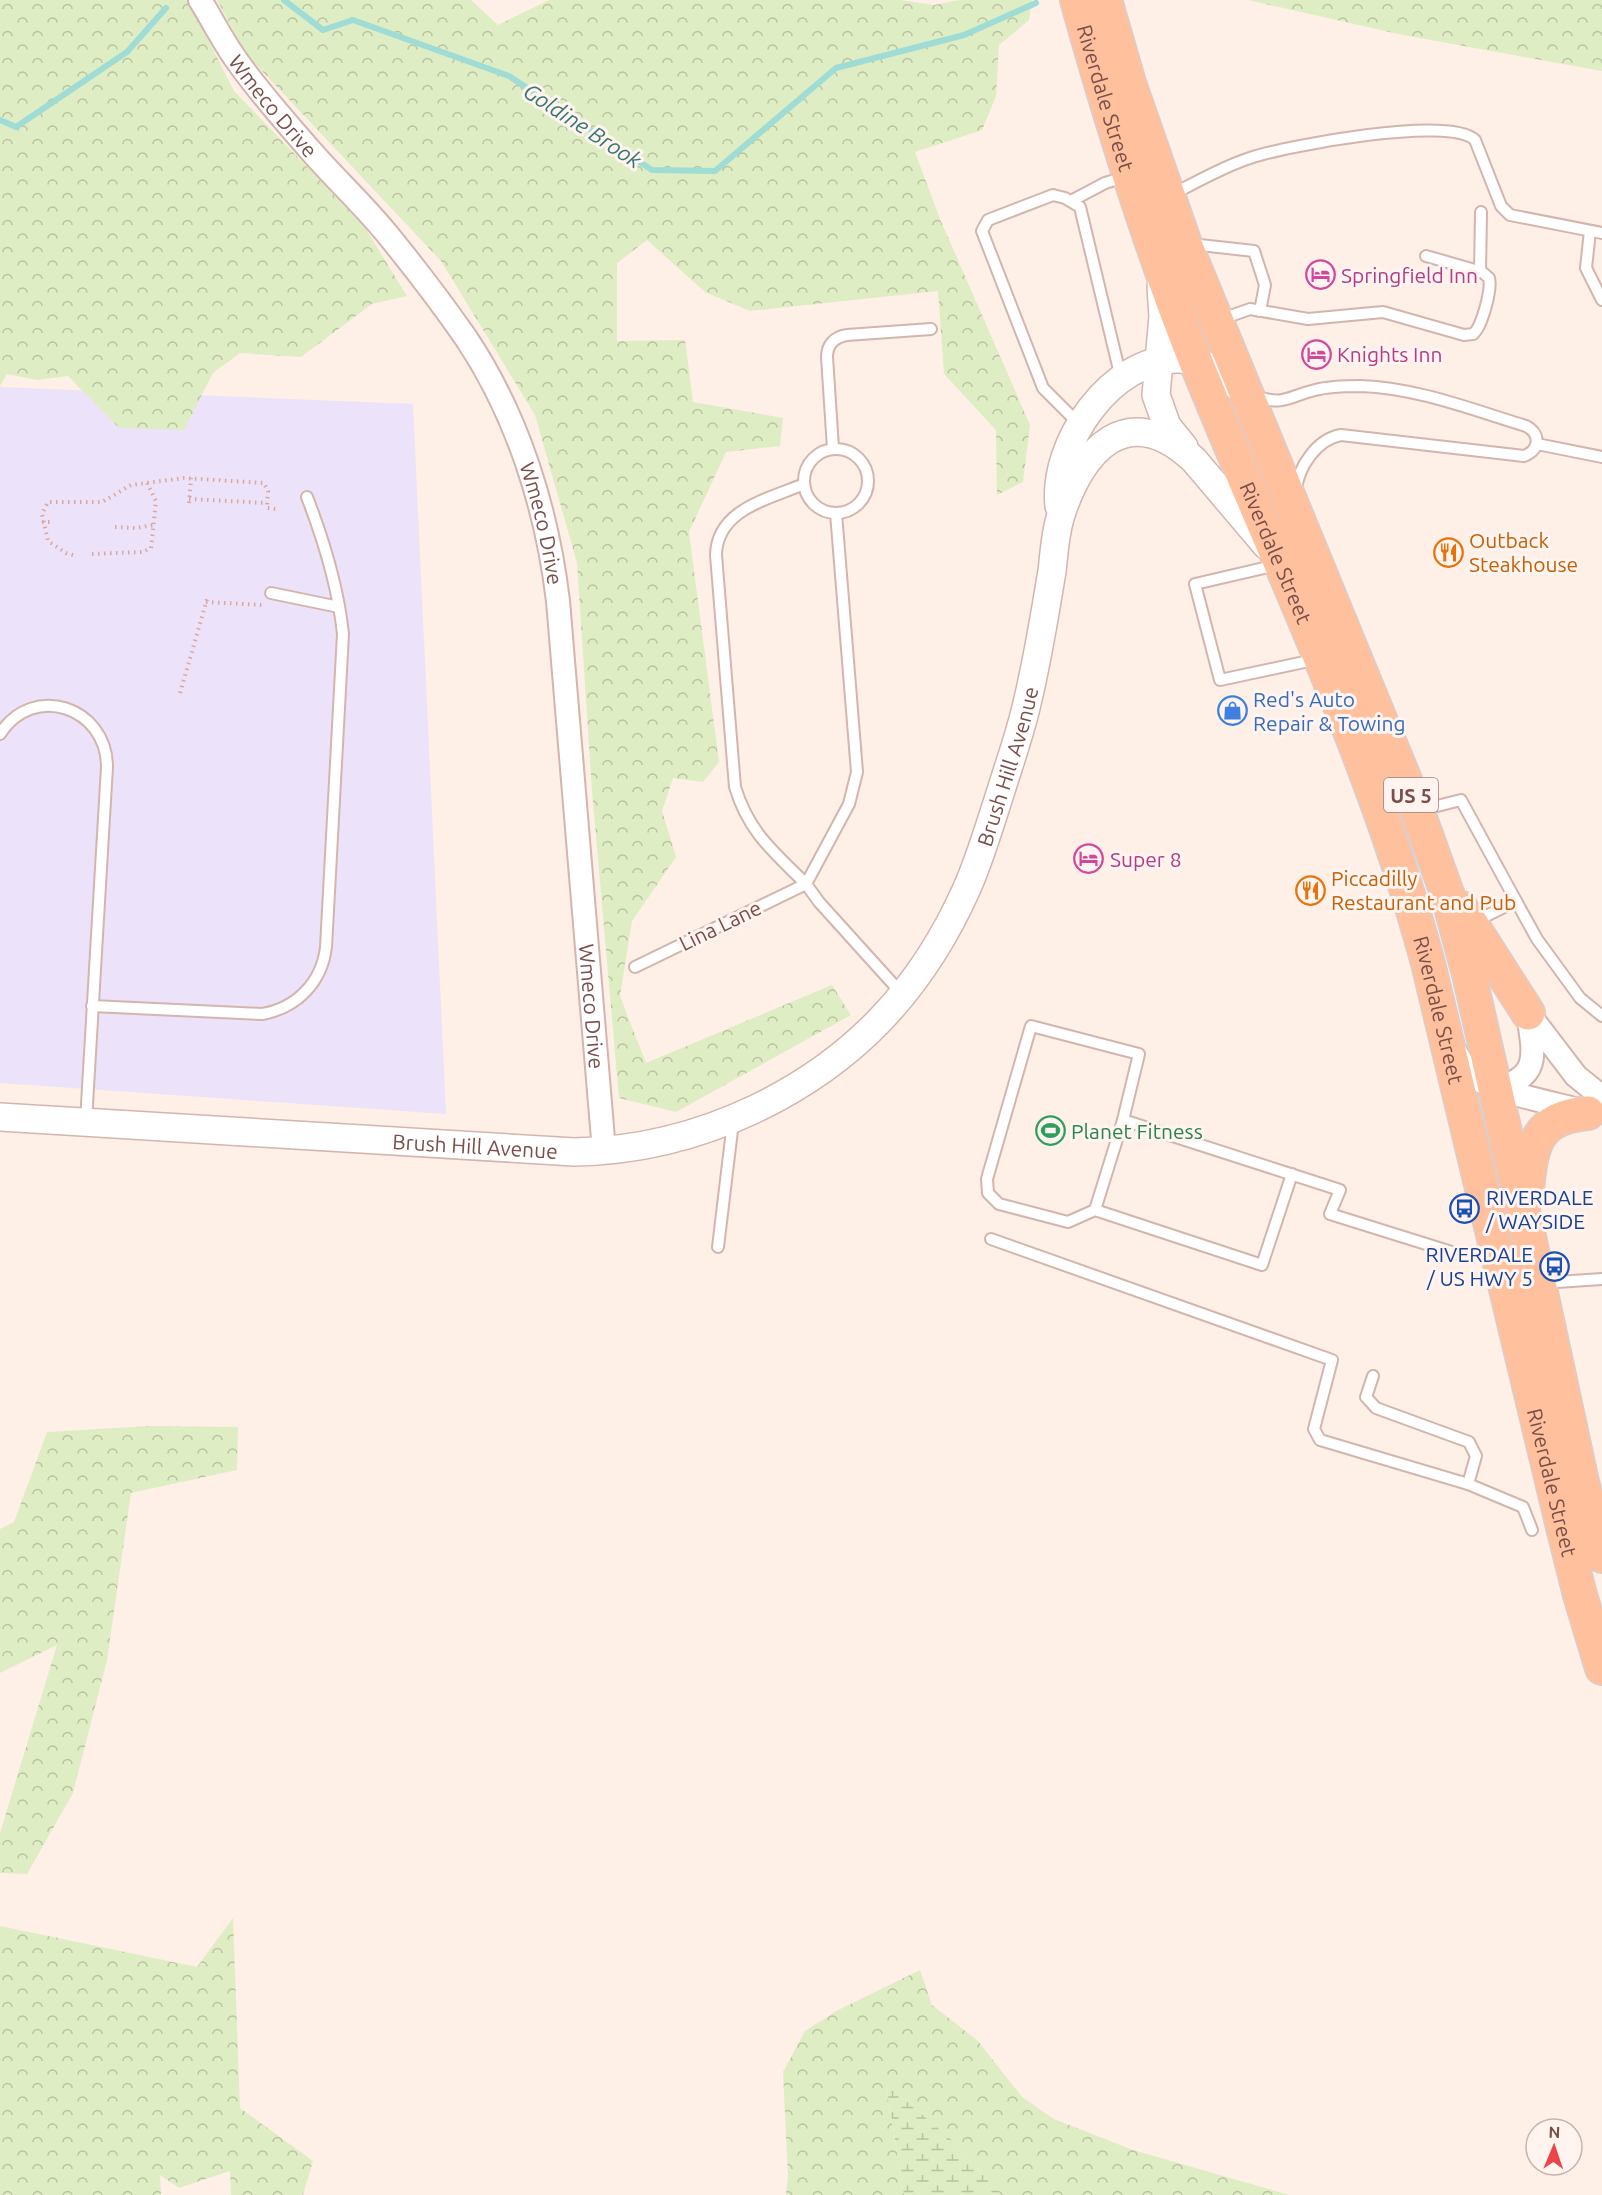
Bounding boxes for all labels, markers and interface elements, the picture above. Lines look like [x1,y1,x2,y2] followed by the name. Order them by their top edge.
[1073,22,1139,174] street label: Riverdale Street
[224,50,322,162] street label: Wmeco Drive
[519,78,647,173] water label: Goldine Brook
[1304,259,1336,291] hotel icon: Springfield Inn
[1341,263,1478,287] place label: Springfield Inn
[1300,338,1332,370] hotel icon: Knights Inn
[1337,342,1442,366] place label: Knights Inn
[516,459,568,586] street label: Wmeco Drive
[1235,478,1317,627] street label: Riverdale Street
[1469,528,1578,576] place label: Outback Steakhouse
[1432,536,1464,568] restaurant icon: Outback Steakhouse
[972,684,1043,849] street label: Brush Hill Avenue
[1253,687,1406,735] place label: Red's Auto Repair & Towing
[1216,695,1248,727] shop icon: Red's Auto Repair & Towing
[1384,778,1438,812] road number: US 5
[1073,843,1105,875] hotel icon: Super 8
[1110,847,1181,871] place label: Super 8
[1331,866,1516,914] place label: Piccadilly Restaurant and Pub
[1294,874,1326,906] restaurant icon: Piccadilly Restaurant and Pub
[675,895,765,955] street label: Lina Lane
[1409,933,1468,1086] street label: Riverdale Street
[575,943,609,1070] street label: Wmeco Drive
[1034,1115,1066,1147] sports icon: Planet Fitness
[1071,1119,1203,1143] place label: Planet Fitness
[392,1129,559,1163] street label: Brush Hill Avenue
[1485,1185,1593,1233] place label: RIVERDALE / WAYSIDE
[1449,1193,1481,1225] bus stop icon: RIVERDALE / WAYSIDE
[1426,1242,1533,1290] place label: RIVERDALE / US HWY 5
[1538,1250,1570,1282] bus stop icon: RIVERDALE / US HWY 5
[1523,1406,1582,1559] street label: Riverdale Street
[1524,2117,1584,2177] north arrow
[1548,2123,1561,2141] text: N

